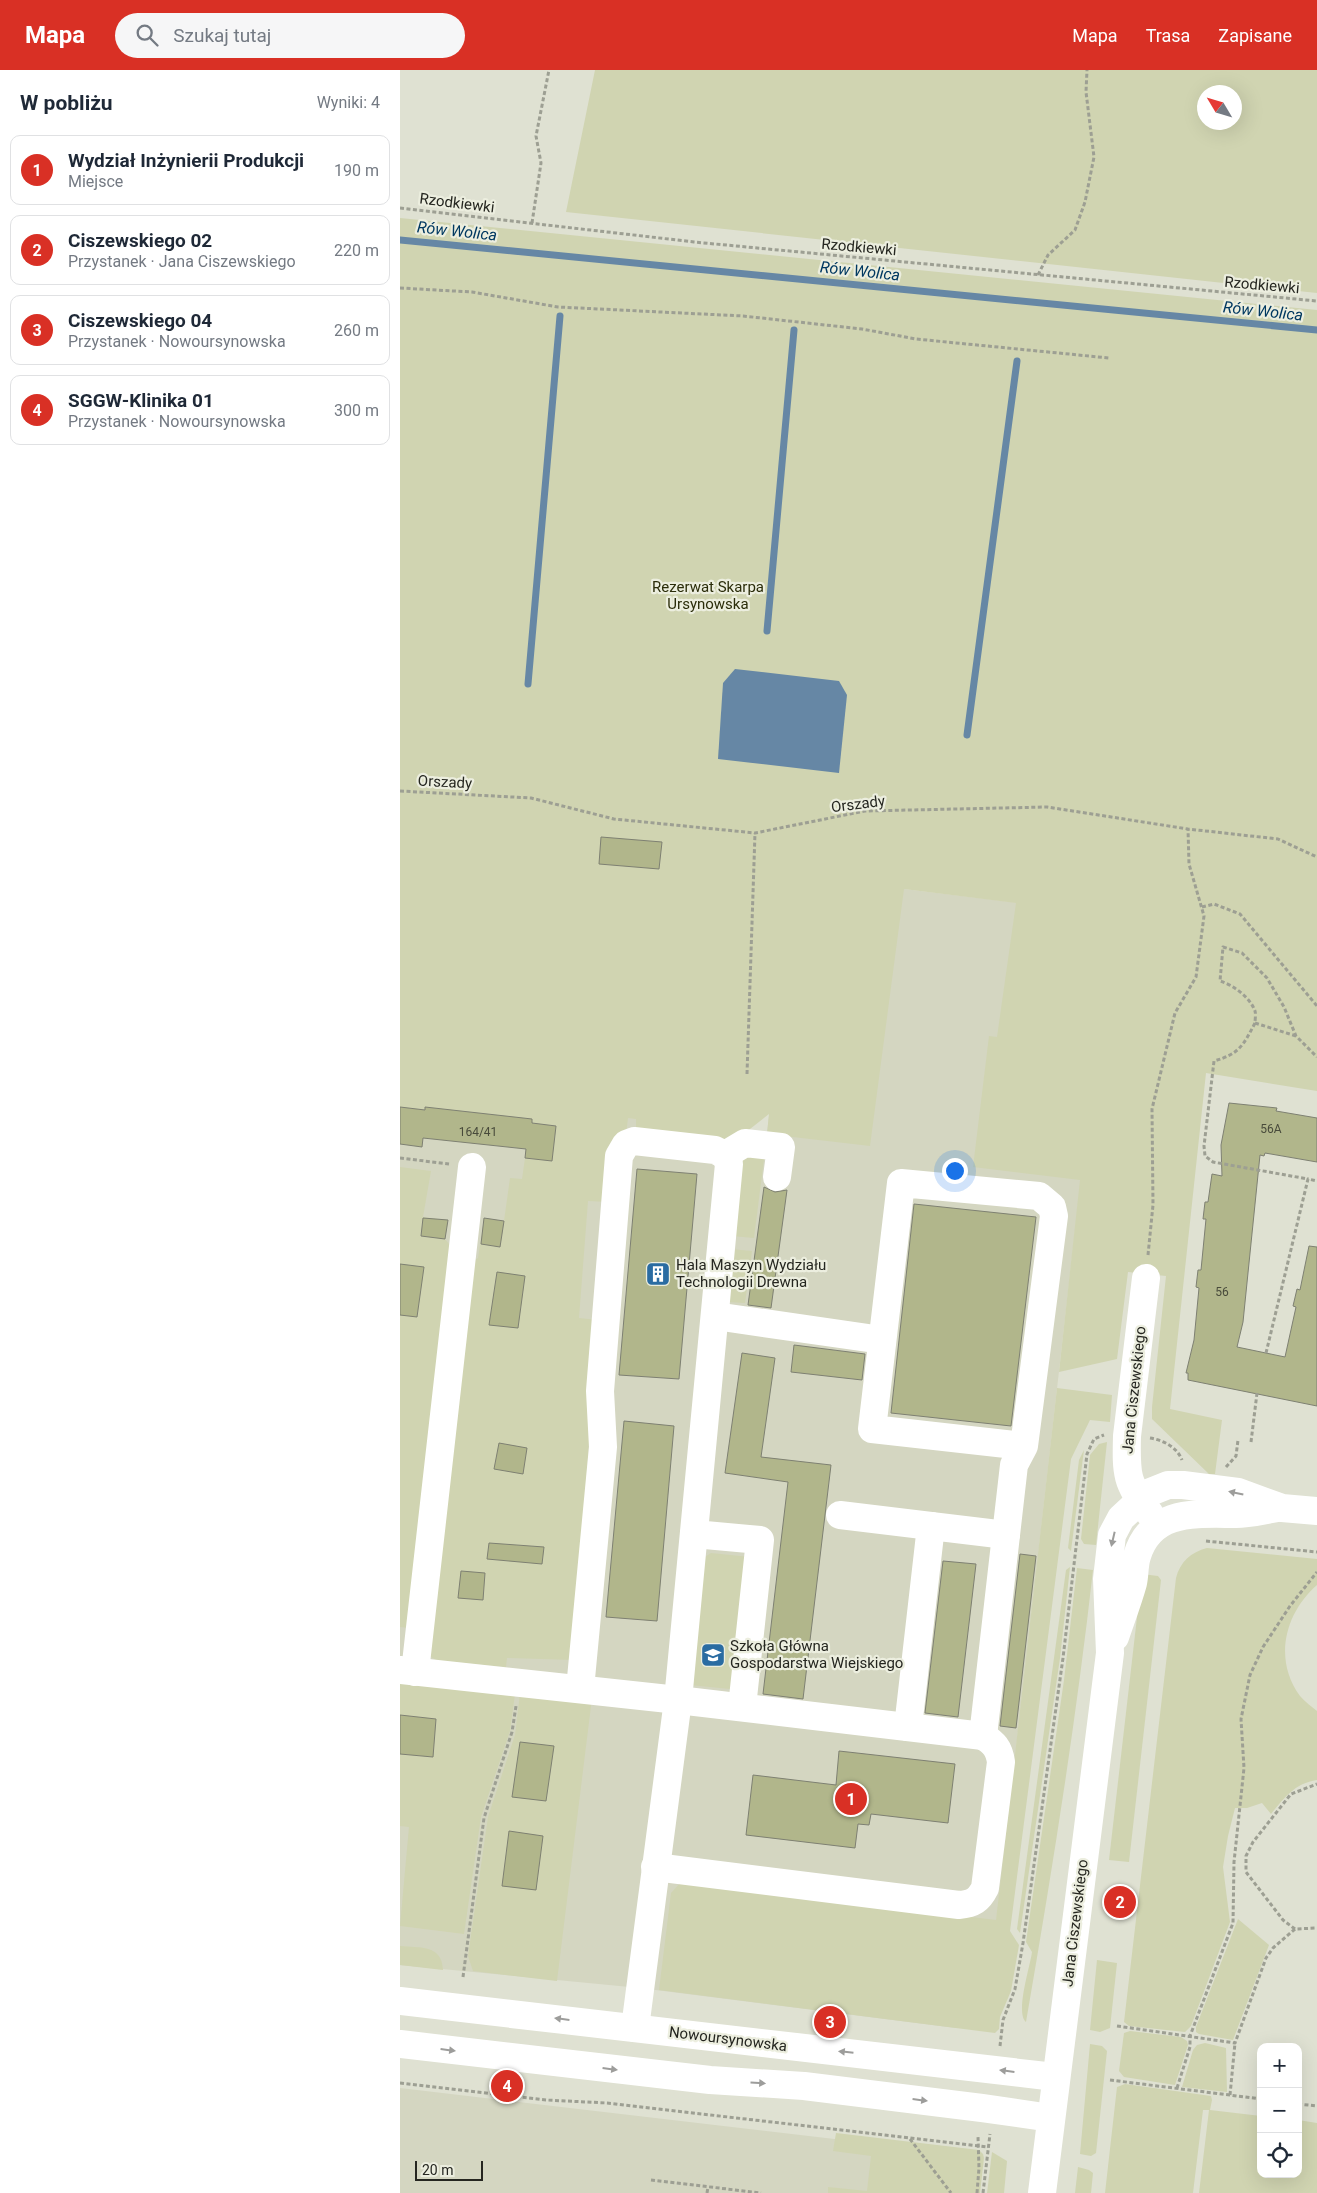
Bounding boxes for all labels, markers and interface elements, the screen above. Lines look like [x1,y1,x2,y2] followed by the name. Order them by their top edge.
[115,13,465,58] search box
[25,21,85,49] text: Mapa
[133,21,161,49] icon: search
[173,24,271,47] text: Szukaj tutaj
[1072,25,1118,46] text: Mapa
[1146,25,1190,46] text: Trasa
[1218,25,1292,46] text: Zapisane
[1197,85,1242,130] north arrow
[20,91,113,115] text: W pobliżu
[317,93,380,112] text: Wyniki: 4
[68,149,304,172] text: Wydział Inżynierii Produkcji
[32,161,42,180] text: 1
[334,161,379,180] text: 190 m
[68,172,123,191] text: Miejsce
[419,189,495,217] street label: Rzodkiewki
[416,217,498,245] water label: Rów Wolica
[68,229,212,252] text: Ciszewskiego 02
[821,235,897,259] street label: Rzodkiewki
[32,241,42,260] text: 2
[334,241,379,260] text: 220 m
[68,252,296,271] text: Przystanek · Jana Ciszewskiego
[819,257,901,285] water label: Rów Wolica
[1224,273,1300,297] street label: Rzodkiewki
[1222,297,1304,325] water label: Rów Wolica
[68,309,212,332] text: Ciszewskiego 04
[32,321,42,340] text: 3
[334,321,379,340] text: 260 m
[68,332,286,351] text: Przystanek · Nowoursynowska
[68,389,214,412] text: SGGW-Klinika 01
[32,401,42,420] text: 4
[334,401,379,420] text: 300 m
[68,412,286,431] text: Przystanek · Nowoursynowska
[652,578,764,613] park label: Rezerwat Skarpa Ursynowska
[417,772,473,792] street label: Orszady
[830,792,886,816] street label: Orszady
[1260,1122,1282,1136] house number: 56A
[459,1125,497,1139] house number: 164/41
[942,1158,968,1184] your location
[676,1256,826,1291] place label: Hala Maszyn Wydziału Technologii Drewna
[645,1261,671,1287] building icon: Hala Maszyn Wydziału Technologii Drewna
[1215,1285,1229,1299] house number: 56
[1118,1325,1150,1455] street label: Jana Ciszewskiego
[1228,1488,1244,1496] one-way arrow
[1108,1531,1116,1547] one-way arrow
[730,1637,903,1672] place label: Szkoła Główna Gospodarstwa Wiejskiego
[700,1642,726,1668] school or university icon: Szkoła Główna Gospodarstwa Wiejskiego
[835,1780,867,1818] pin: 1
[1058,1858,1092,1988] street label: Jana Ciszewskiego
[1104,1883,1136,1921] pin: 2
[814,2003,846,2041] pin: 3
[554,2015,570,2023] one-way arrow
[668,2023,788,2055] street label: Nowoursynowska
[1257,2043,1302,2178] map controls
[1257,2043,1302,2088] button: +
[441,2046,457,2054] one-way arrow
[837,2048,853,2056] one-way arrow
[602,2065,618,2073] one-way arrow
[491,2067,523,2105] pin: 4
[999,2067,1015,2075] one-way arrow
[751,2080,767,2088] one-way arrow
[1257,2088,1302,2133] button: −
[912,2096,928,2104] one-way arrow
[1257,2133,1302,2178] button: locate
[415,2158,482,2181] scale bar
[422,2162,454,2178] text: 20 m

